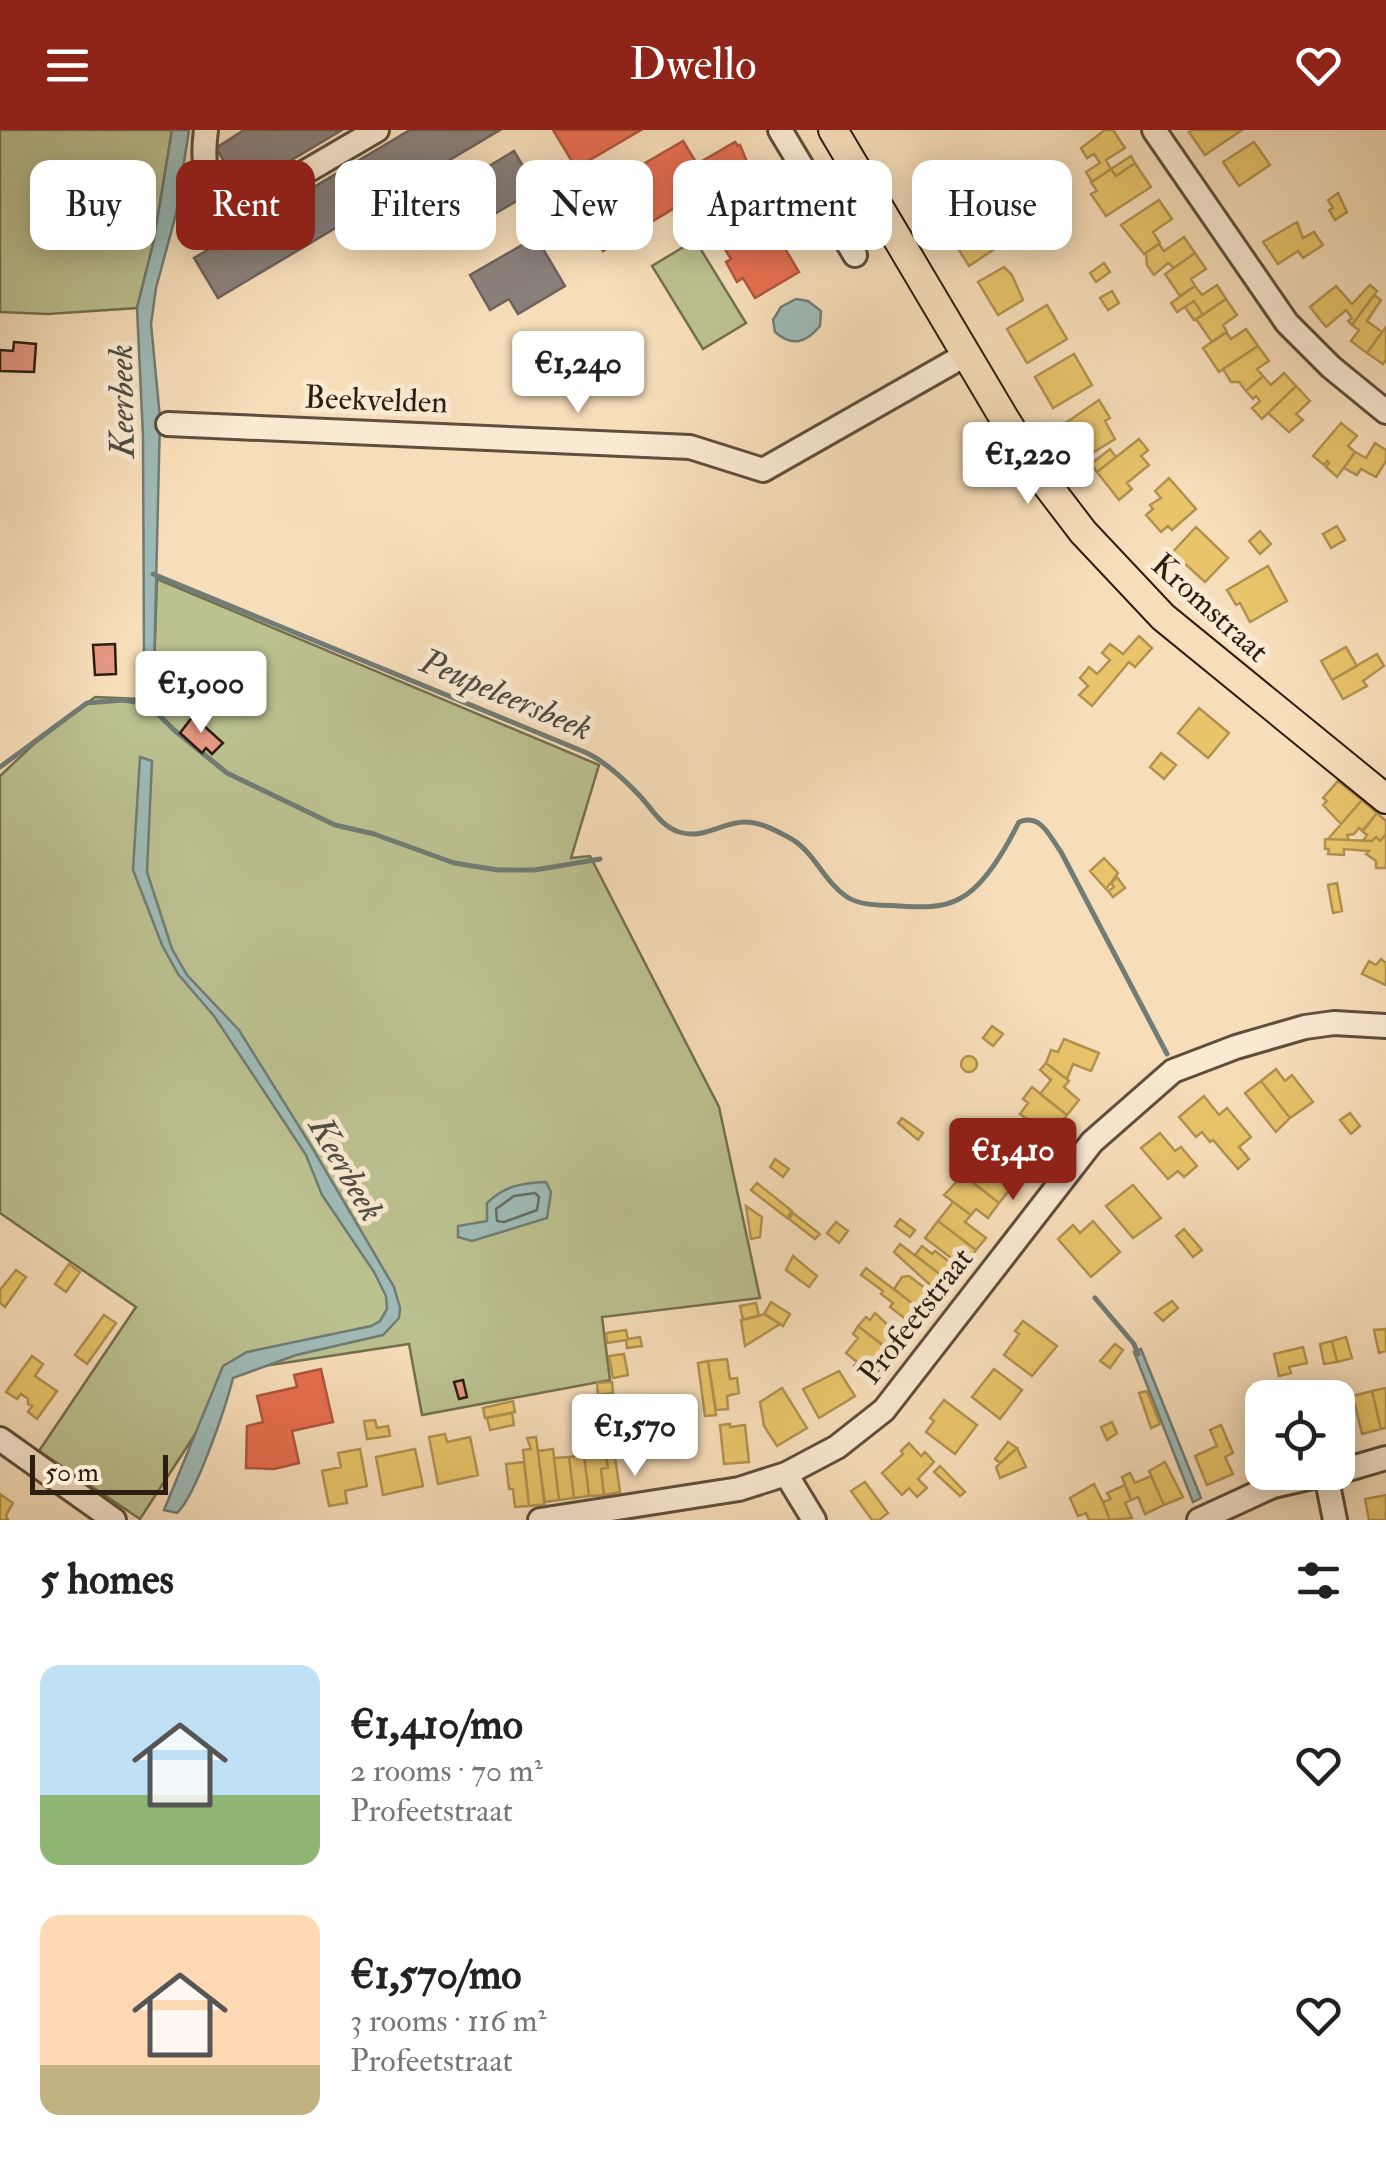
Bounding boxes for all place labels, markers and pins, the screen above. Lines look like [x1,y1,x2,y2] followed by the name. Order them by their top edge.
[497,331,659,416] pin: €1,240
[947,422,1109,507] pin: €1,220
[120,651,282,736] pin: €1,000
[932,1118,1094,1203] pin: €1,410
[554,1394,716,1479] pin: €1,570

